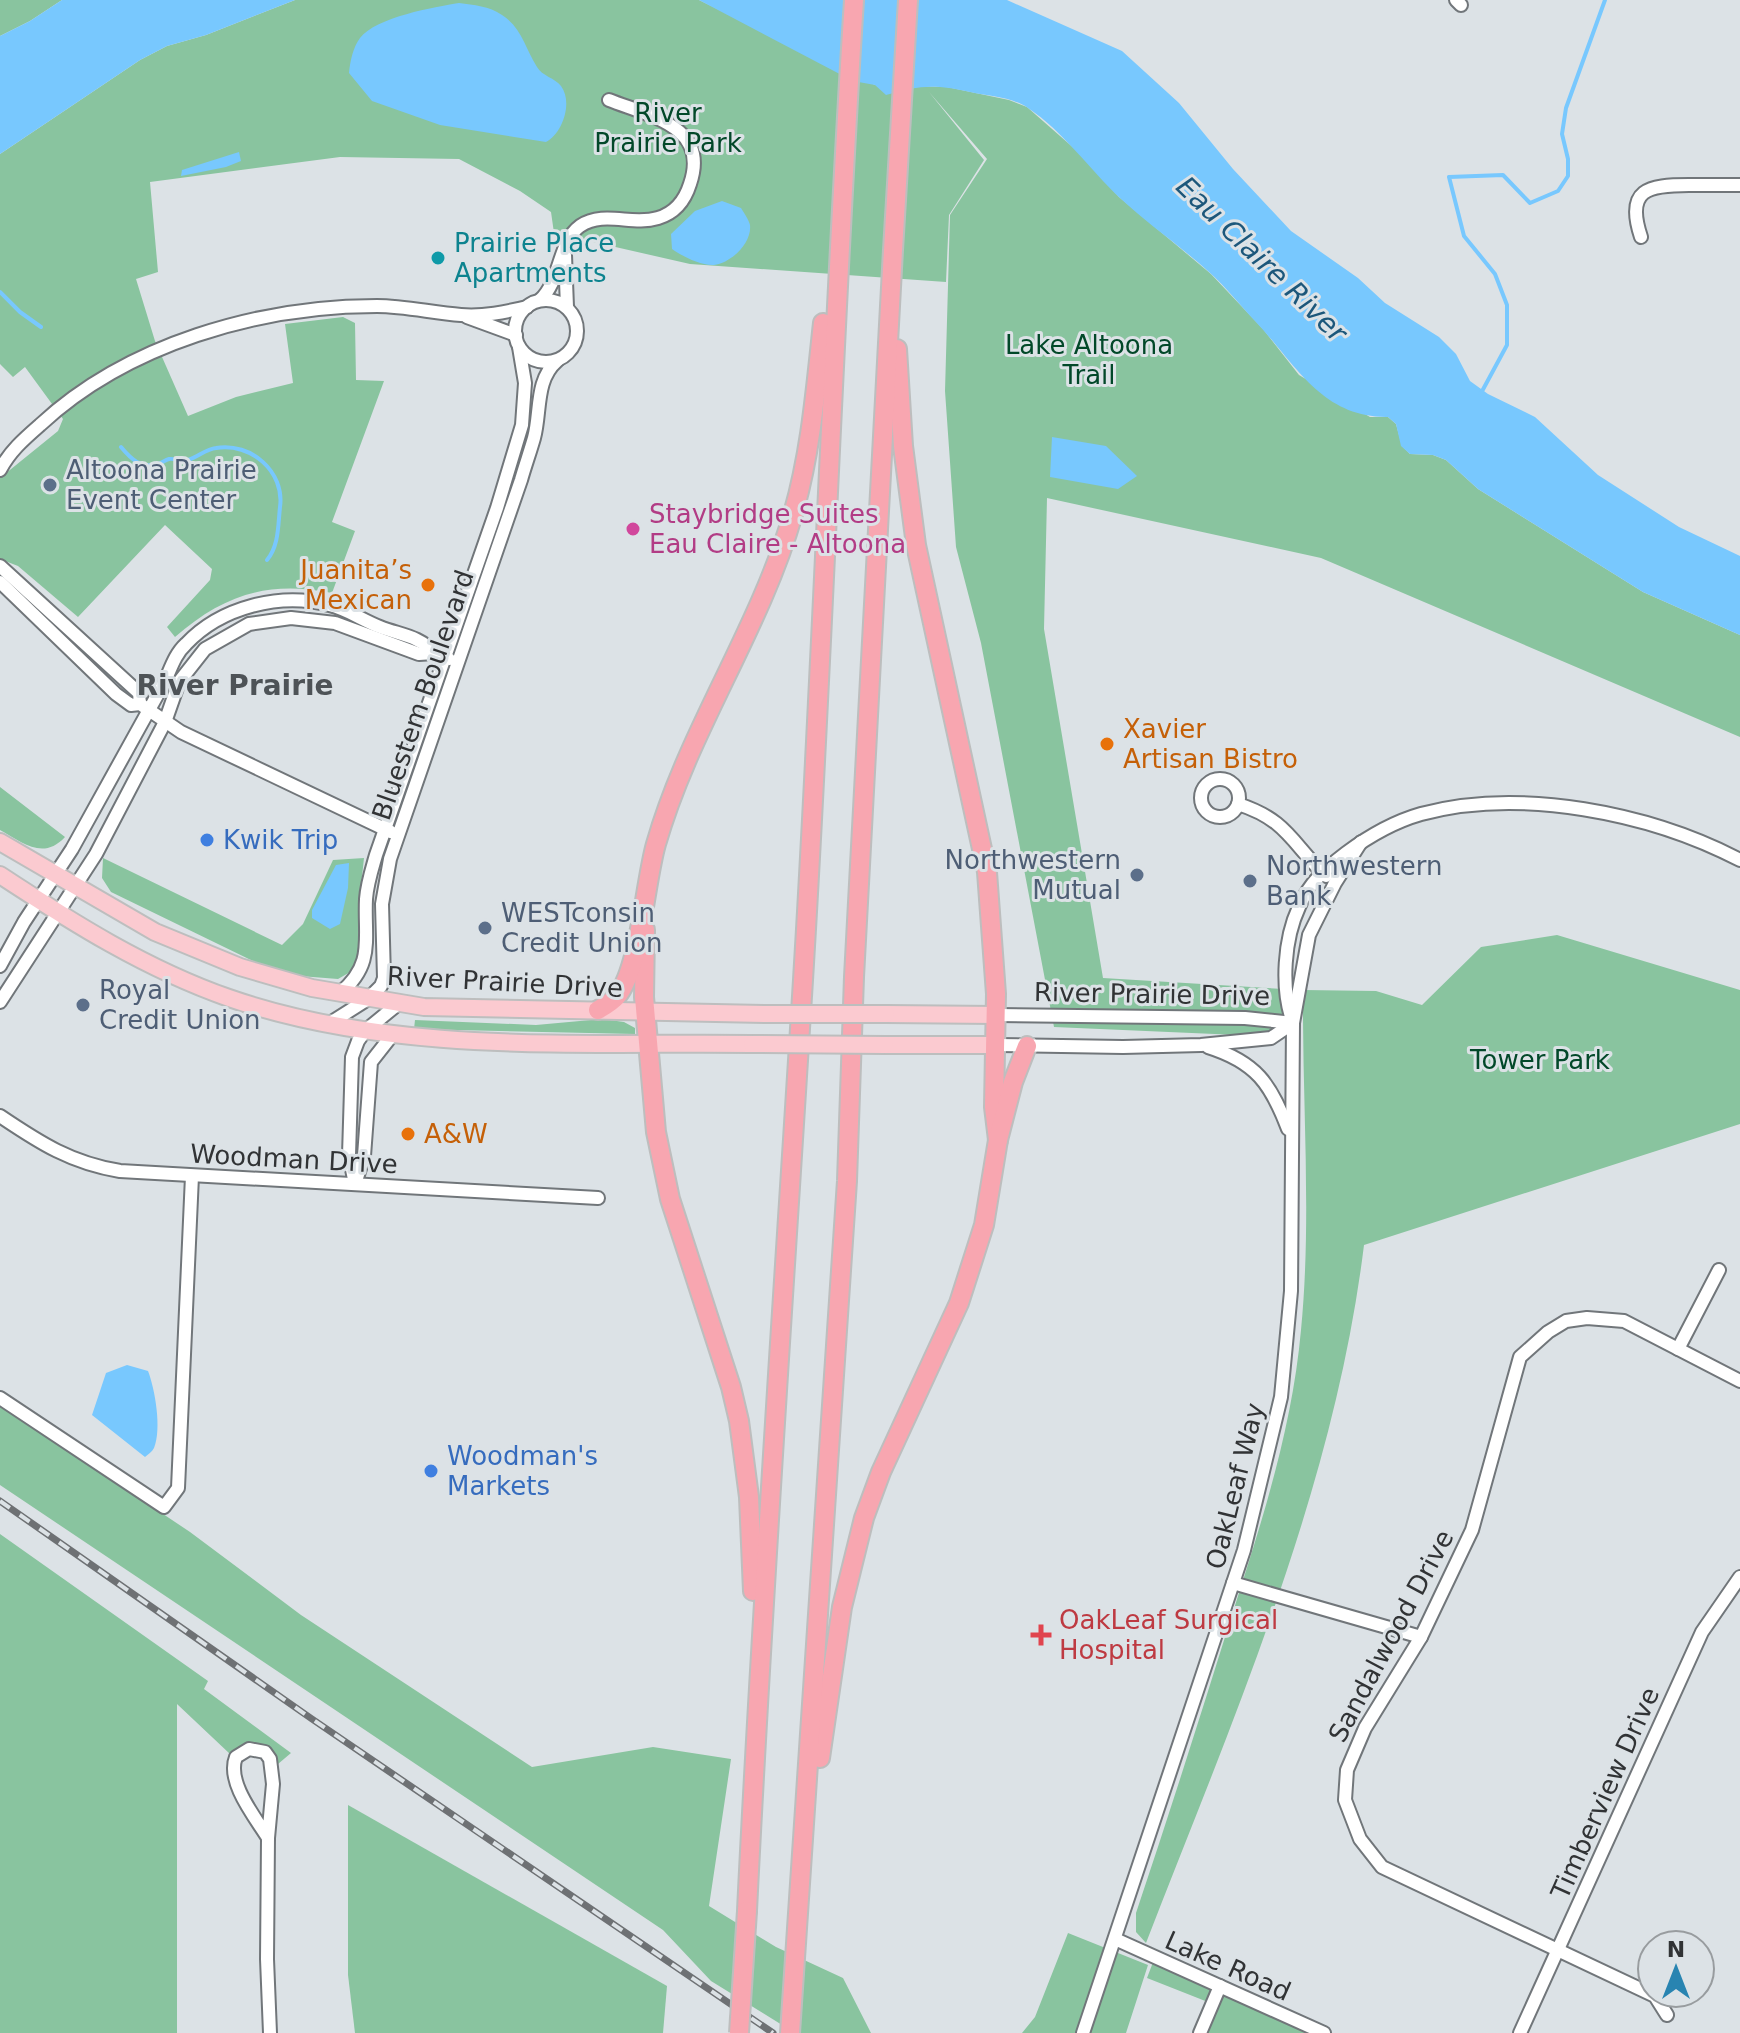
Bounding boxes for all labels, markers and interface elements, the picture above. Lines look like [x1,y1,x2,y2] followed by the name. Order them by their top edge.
[594,98,742,158] park label: River Prairie Park
[1170,170,1355,350] water label: Eau Claire River
[454,228,614,288] place label: Prairie Place Apartments
[429,249,447,267] marker: Prairie Place Apartments
[1005,330,1173,390] park label: Lake Altoona Trail
[66,455,257,515] place label: Altoona Prairie Event Center
[41,476,59,494] marker: Altoona Prairie Event Center
[649,499,906,559] place label: Staybridge Suites Eau Claire - Altoona
[624,520,642,538] marker: Staybridge Suites Eau Claire - Altoona
[298,555,412,615] place label: Juanita’s Mexican
[366,566,480,824] street label: Bluestem Boulevard
[419,576,437,594] marker: Juanita’s Mexican
[136,669,334,702] district label: River Prairie
[1123,714,1298,774] place label: Xavier Artisan Bistro
[1098,735,1116,753] marker: Xavier Artisan Bistro
[223,825,338,855] place label: Kwik Trip
[198,831,216,849] marker: Kwik Trip
[945,845,1121,905] place label: Northwestern Mutual
[1266,851,1442,911] place label: Northwestern Bank
[1128,866,1146,884] marker: Northwestern Mutual
[1241,872,1259,890] marker: Northwestern Bank
[501,898,663,958] place label: WESTconsin Credit Union
[476,919,494,937] marker: WESTconsin Credit Union
[386,961,624,1003] street label: River Prairie Drive
[99,975,261,1035] place label: Royal Credit Union
[1034,977,1270,1011] street label: River Prairie Drive
[74,996,92,1014] marker: Royal Credit Union
[1469,1045,1610,1075] park label: Tower Park
[424,1119,488,1149] place label: A&W
[399,1125,417,1143] marker: A&W
[189,1139,399,1179] street label: Woodman Drive
[1200,1400,1270,1572] street label: OakLeaf Way
[447,1441,598,1501] place label: Woodman's Markets
[422,1462,440,1480] marker: Woodman's Markets
[1322,1525,1460,1747] street label: Sandalwood Drive
[1059,1605,1278,1665] place label: OakLeaf Surgical Hospital
[1030,1624,1052,1646] marker: OakLeaf Surgical Hospital
[1544,1683,1665,1904] street label: Timberview Drive
[1161,1925,1295,2007] street label: Lake Road
[1636,1929,1716,2009] north arrow
[1667,1937,1685,1962] text: N

